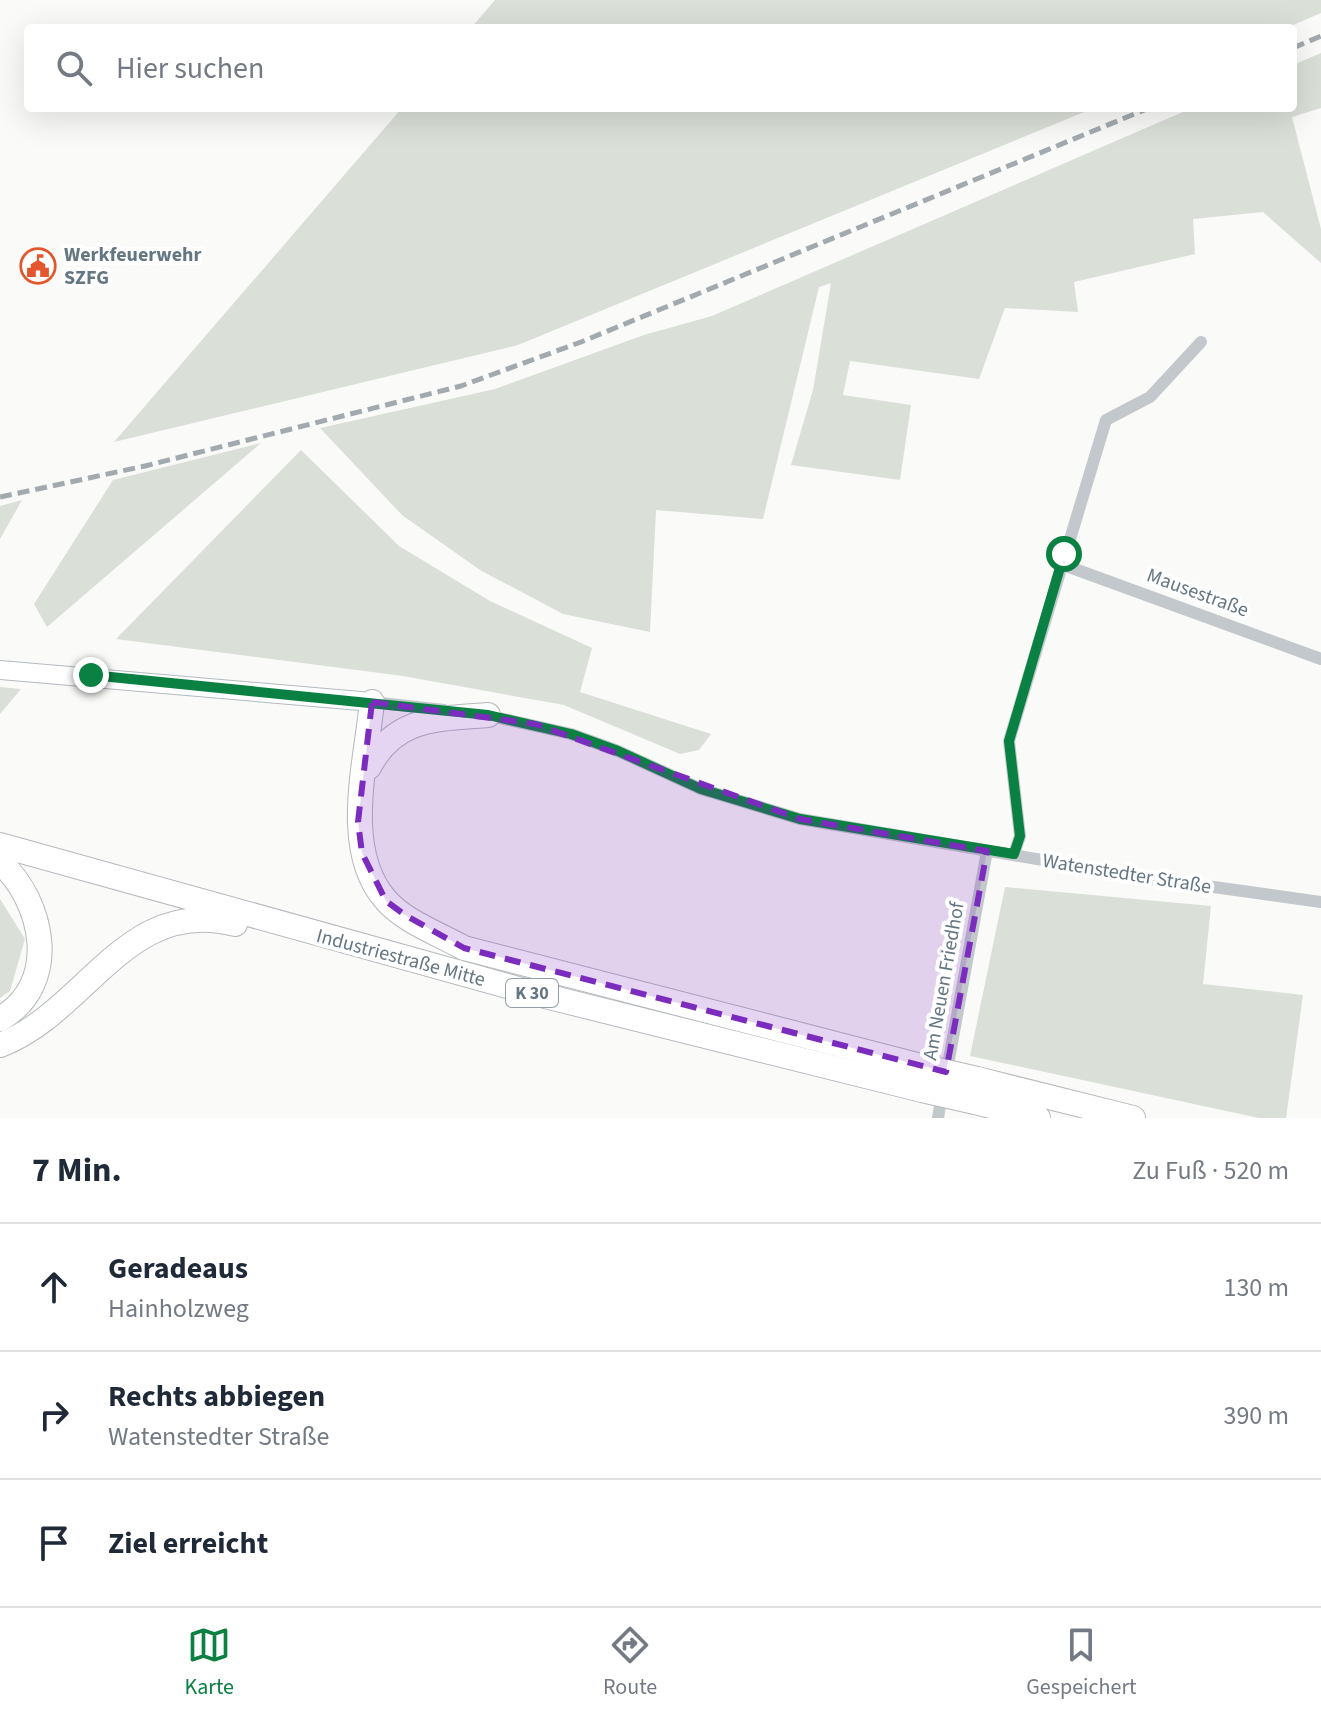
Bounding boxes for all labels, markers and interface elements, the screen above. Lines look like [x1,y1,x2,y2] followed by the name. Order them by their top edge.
[24,24,1297,112] search box
[52,46,96,90] icon: search
[116,47,264,90] text: Hier suchen
[64,241,201,292] place label: Werkfeuerwehr SZFG
[19,247,57,285] public building icon: Werkfeuerwehr SZFG
[1046,536,1082,572] route start
[1143,562,1253,624] street label: Mausestraße
[73,657,109,693] route end
[1041,847,1213,901] street label: Watenstedter Straße
[916,899,972,1062] street label: Am Neuen Friedhof
[313,922,488,994] street label: Industriestraße Mitte
[506,979,558,1007] road number: K 30
[32,1146,122,1195] text: 7 Min.
[1132,1152,1289,1189] text: Zu Fuß · 520 m
[108,1247,248,1290] text: Geradeaus
[32,1265,76,1309] icon: ahead
[1223,1269,1289,1306] text: 130 m
[108,1290,249,1327] text: Hainholzweg
[108,1375,325,1418] text: Rechts abbiegen
[32,1393,76,1437] icon: right
[1223,1397,1289,1434] text: 390 m
[108,1418,329,1455] text: Watenstedter Straße
[32,1521,76,1565] icon: arrive
[108,1522,268,1565] text: Ziel erreicht
[185,1623,234,1703] tab: Karte
[603,1623,657,1703] tab: Route
[1026,1623,1137,1703] tab: Gespeichert

